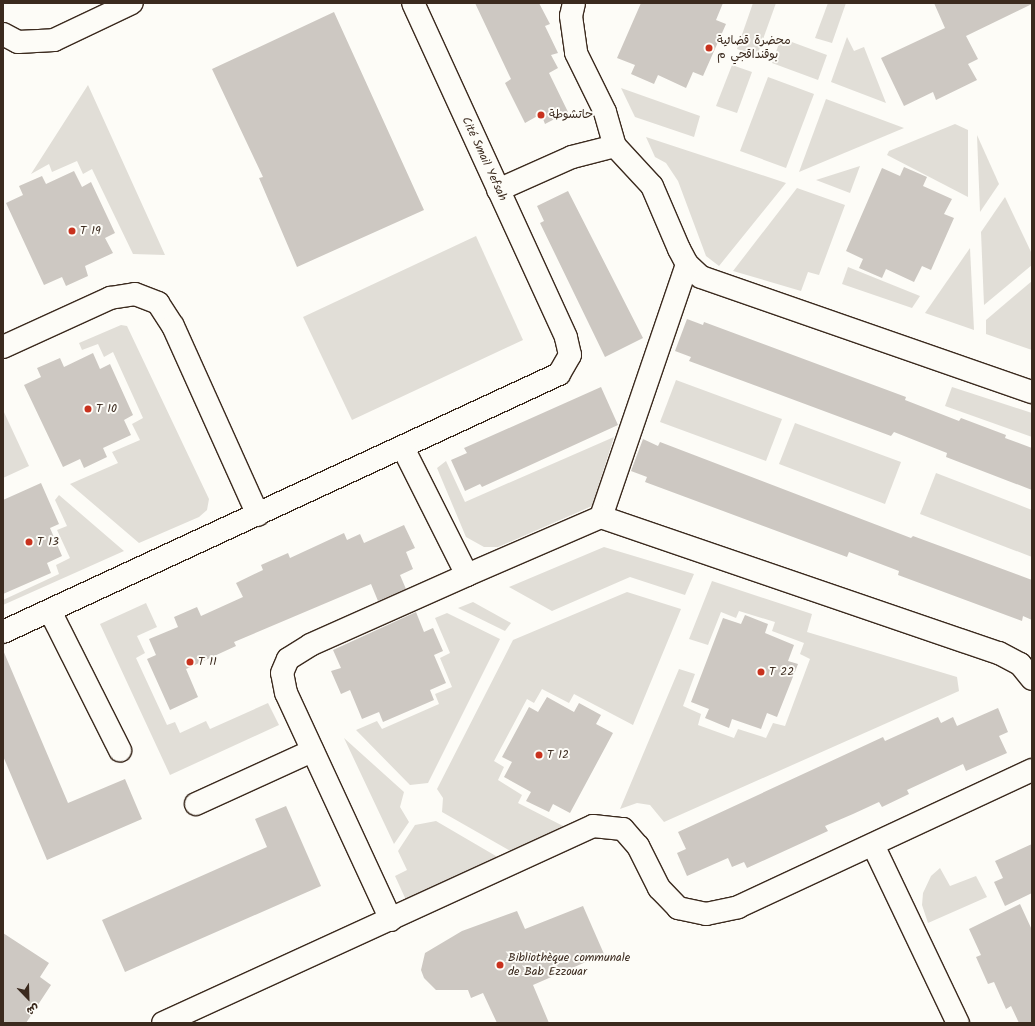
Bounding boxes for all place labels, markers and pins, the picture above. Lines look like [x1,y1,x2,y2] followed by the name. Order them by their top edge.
[717,34,791,62] place label: محضرة قضائية بوقنداقجي م
[704,43,714,53] marker: محضرة قضائية بوقنداقجي م
[549,108,593,122] place label: حاتشوطة
[536,110,546,120] marker: حاتشوطة
[80,224,101,238] place label: T 19
[67,226,77,236] marker: T 19
[96,402,117,416] place label: T 10
[83,404,93,414] marker: T 10
[37,535,59,549] place label: T 13
[24,537,34,547] marker: T 13
[198,655,217,669] place label: T 11
[185,657,195,667] marker: T 11
[769,665,794,679] place label: T 22
[756,667,766,677] marker: T 22
[547,748,569,762] place label: T 12
[534,750,544,760] marker: T 12
[508,951,630,979] place label: Bibliothèque communale de Bab Ezzouar
[495,960,505,970] marker: Bibliothèque communale de Bab Ezzouar

